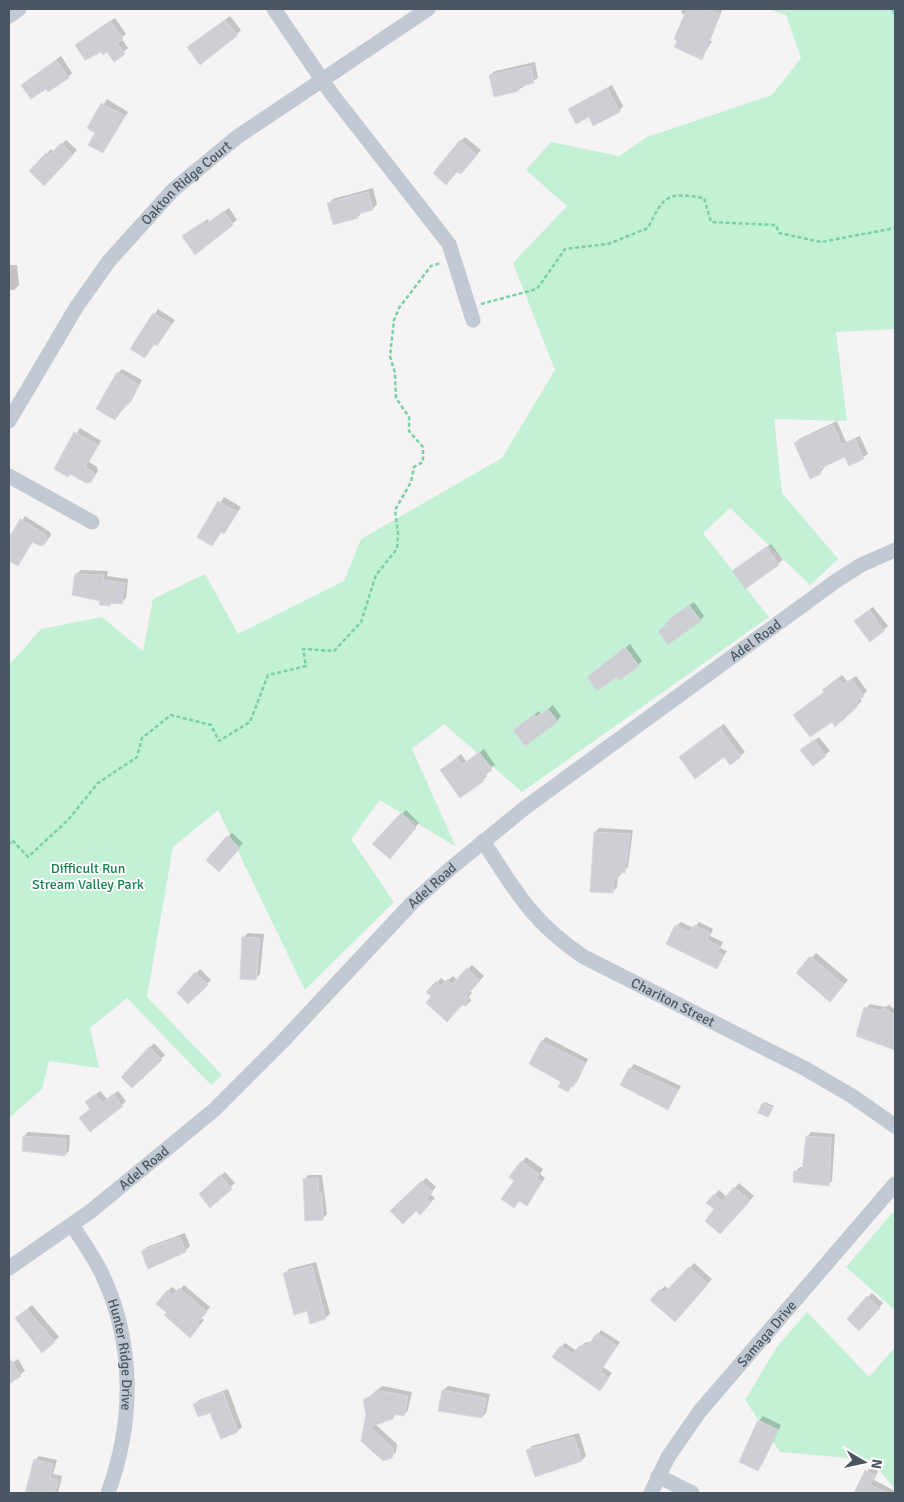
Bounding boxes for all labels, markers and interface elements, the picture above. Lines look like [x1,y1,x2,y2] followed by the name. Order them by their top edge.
[137,137,235,228] street label: Oakton Ridge Court
[726,615,784,665] street label: Adel Road
[404,859,460,912] street label: Adel Road
[32,860,144,893] park label: Difficult Run Stream Valley Park
[628,974,718,1030] street label: Chariton Street
[115,1142,172,1193] street label: Adel Road
[104,1296,136,1411] street label: Hunter Ridge Drive
[733,1297,800,1370] street label: Samaga Drive
[839,1437,889,1487] north arrow
[867,1458,886,1470] text: N

